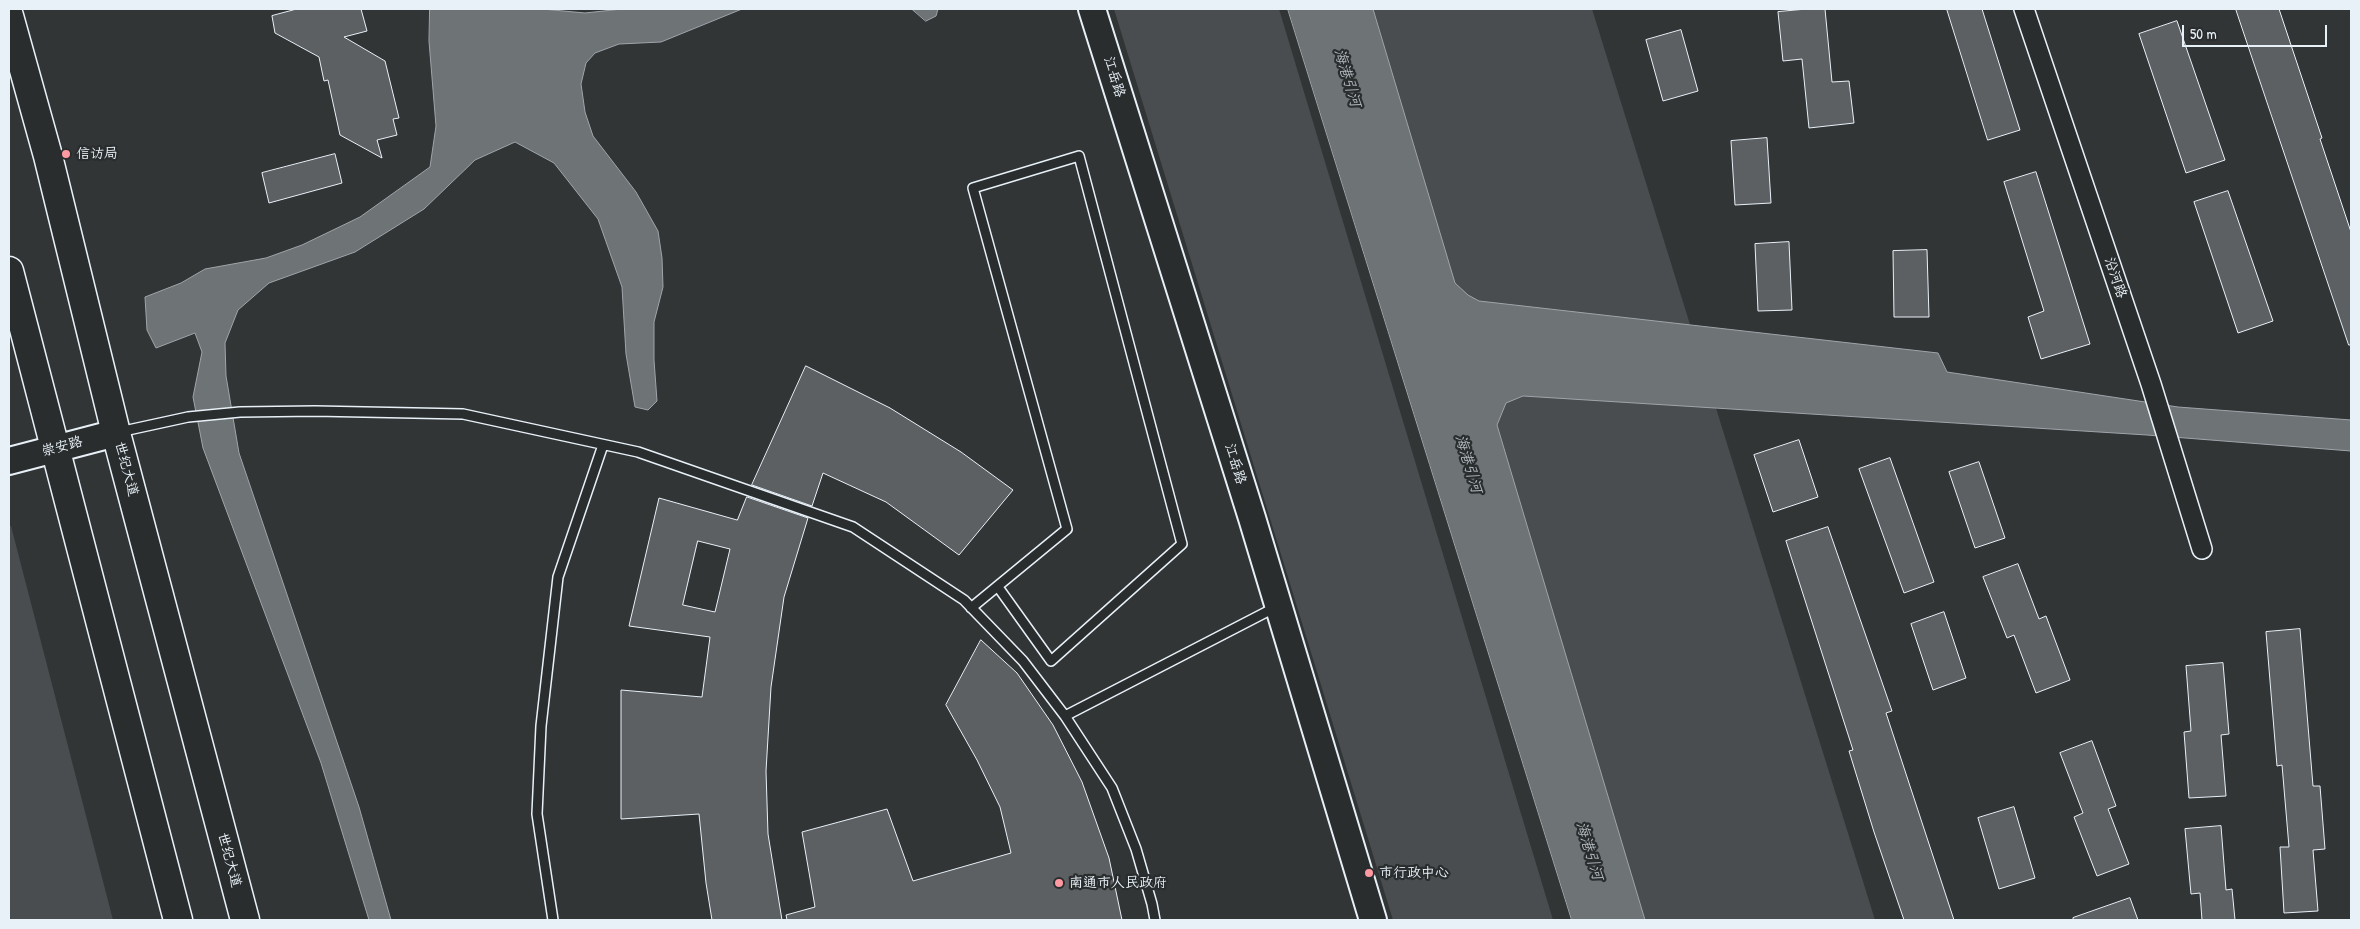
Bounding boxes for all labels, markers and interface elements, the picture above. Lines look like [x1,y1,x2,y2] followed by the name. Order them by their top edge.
[2185,15,2330,47] scale bar
[2190,23,2217,44] text: 50 m
[1330,47,1364,109] water label: 海港引河
[1100,54,1128,100] street label: 江岳路
[76,146,118,162] place label: 信访局
[60,148,72,160] marker: 信访局
[2100,255,2130,301] street label: 沿河路
[40,433,84,461] street label: 崇安路
[1451,433,1485,495] water label: 海港引河
[111,440,141,498] street label: 世纪大道
[1221,441,1249,487] street label: 江岳路
[1572,820,1606,882] water label: 海港引河
[214,831,244,889] street label: 世纪大道
[1379,865,1449,881] place label: 市行政中心
[1363,867,1375,879] marker: 市行政中心
[1069,875,1167,891] place label: 南通市人民政府
[1053,877,1065,889] marker: 南通市人民政府

